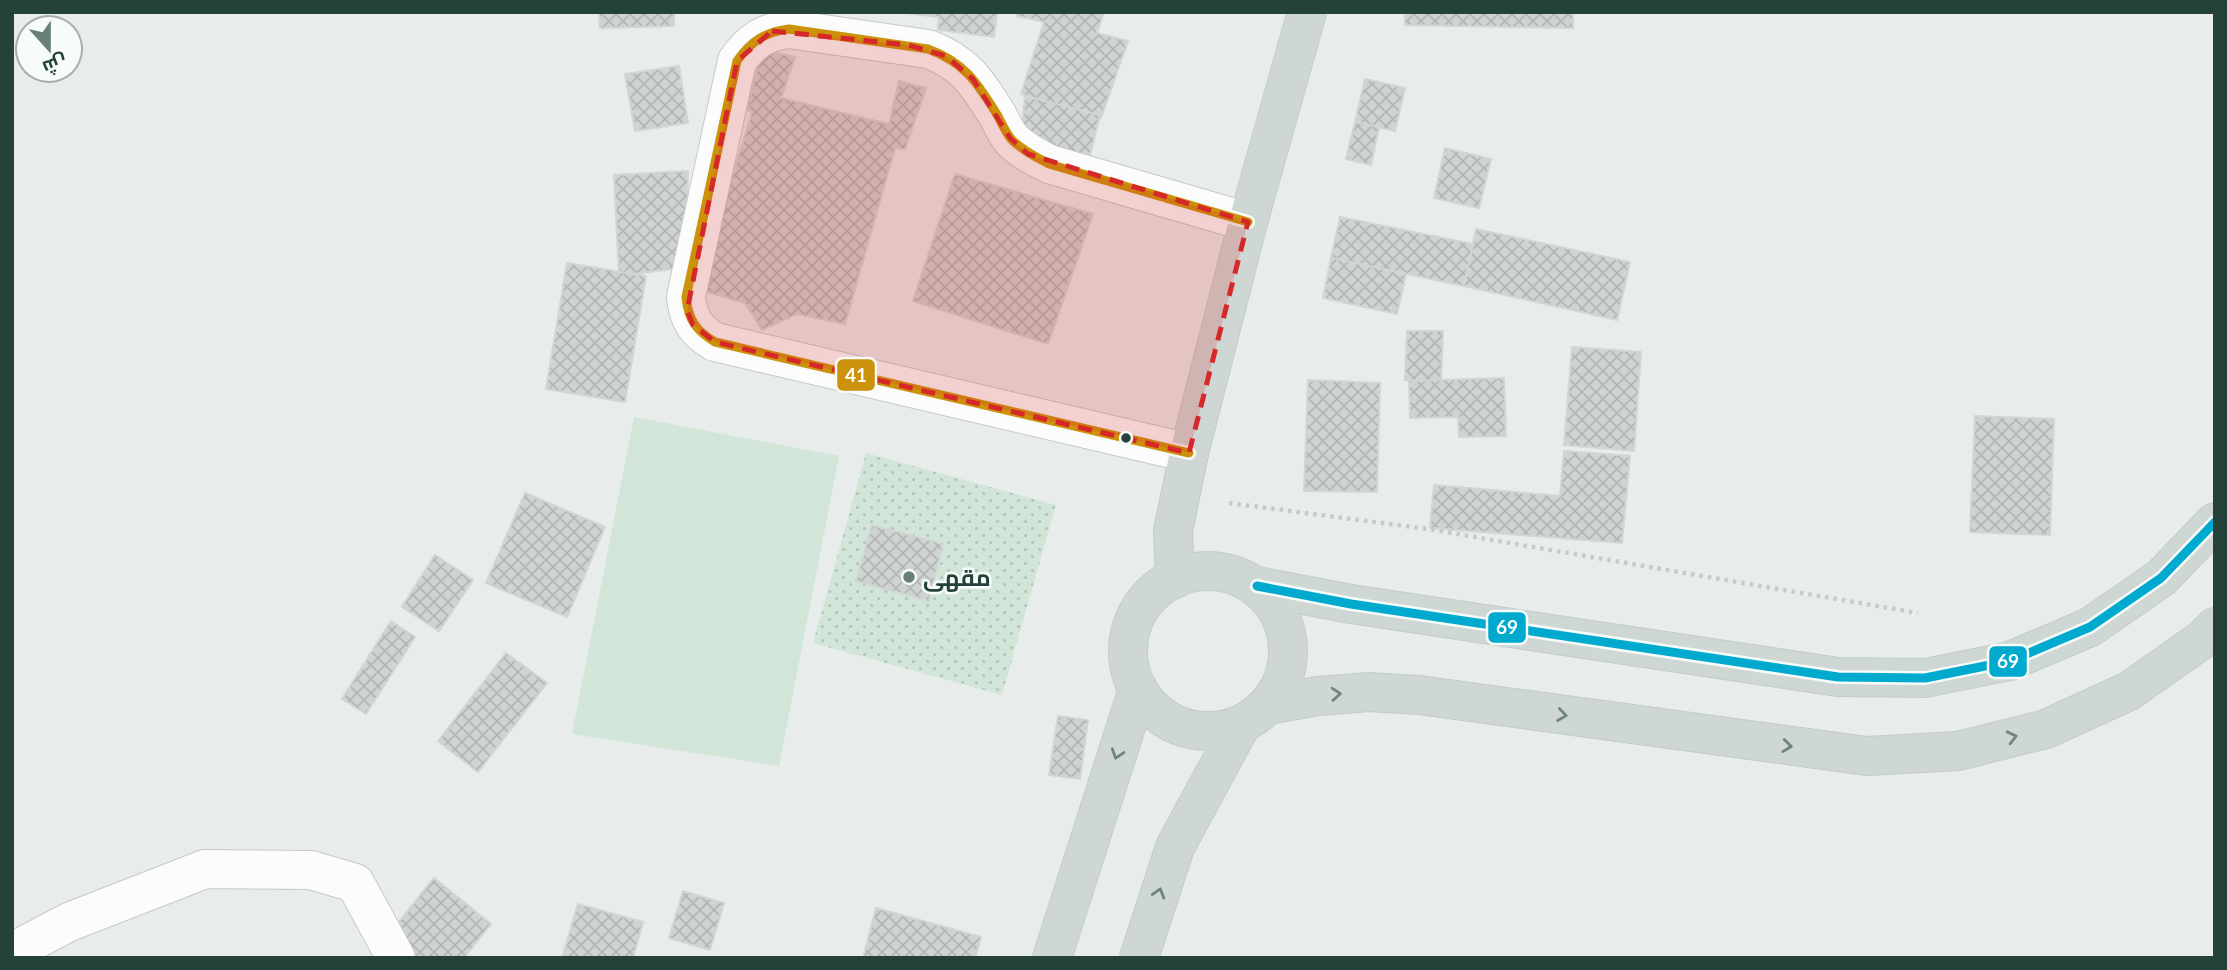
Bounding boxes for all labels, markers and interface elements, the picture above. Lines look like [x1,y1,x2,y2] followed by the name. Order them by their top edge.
[14,14,84,84] north arrow
[39,49,71,80] text: ش
[836,358,876,392] line badge: 41
[845,363,867,386] text: 41
[1119,431,1133,445] unlabelled marker
[923,563,991,592] place label: مقهى
[901,569,917,585] marker: مقهى
[1487,611,1527,644] line badge: 69
[1496,615,1518,638] text: 69
[1988,645,2028,678] line badge: 69
[1997,649,2019,672] text: 69
[1331,687,1342,702] one-way arrow
[1556,707,1568,722] one-way arrow
[2006,731,2018,745] one-way arrow
[1781,739,1793,754] one-way arrow
[1110,748,1125,760] one-way arrow
[1150,887,1165,899] one-way arrow

